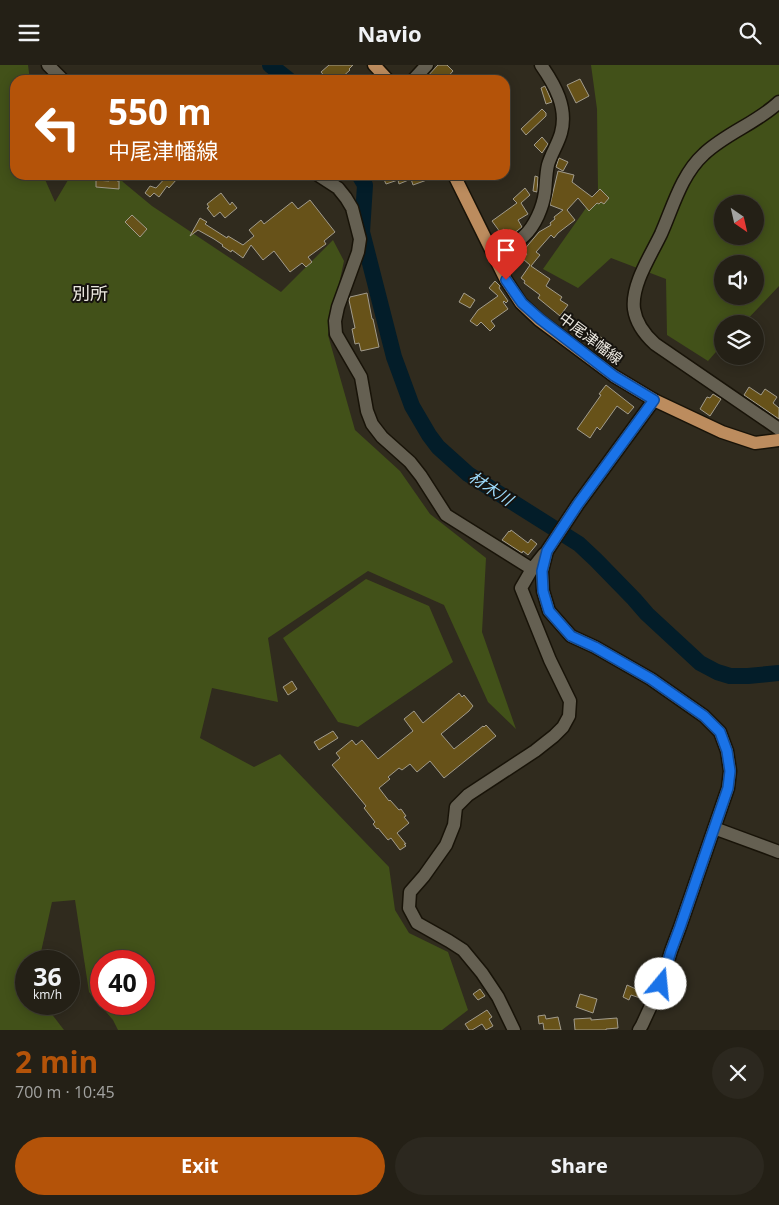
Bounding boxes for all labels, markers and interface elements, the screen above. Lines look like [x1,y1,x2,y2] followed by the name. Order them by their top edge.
[357,18,422,48] text: Navio
[15,19,43,47] icon: menu
[736,19,764,47] icon: search
[108,88,212,135] text: 550 m
[25,95,90,160] icon: left
[108,135,218,165] text: 中尾津幡線
[714,195,764,245] north arrow
[714,195,764,365] map controls
[485,229,527,280] pin
[492,236,520,264] icon: arrive
[714,255,764,305] button: sound
[72,281,108,305] district label: 別所
[555,307,627,369] street label: 中尾津幡線
[714,315,764,365] button: layers
[465,466,519,511] water label: 材木川
[90,950,155,1015] speed limit sign: 40
[634,957,686,1009] position arrow
[33,959,62,993] text: 36
[33,986,62,1003] text: km/h
[15,1041,98,1082] text: 2 min
[712,1047,764,1099] button: close
[15,1081,115,1103] text: 700 m · 10:45
[15,1137,385,1195] button: Exit
[395,1137,764,1195] button: Share

